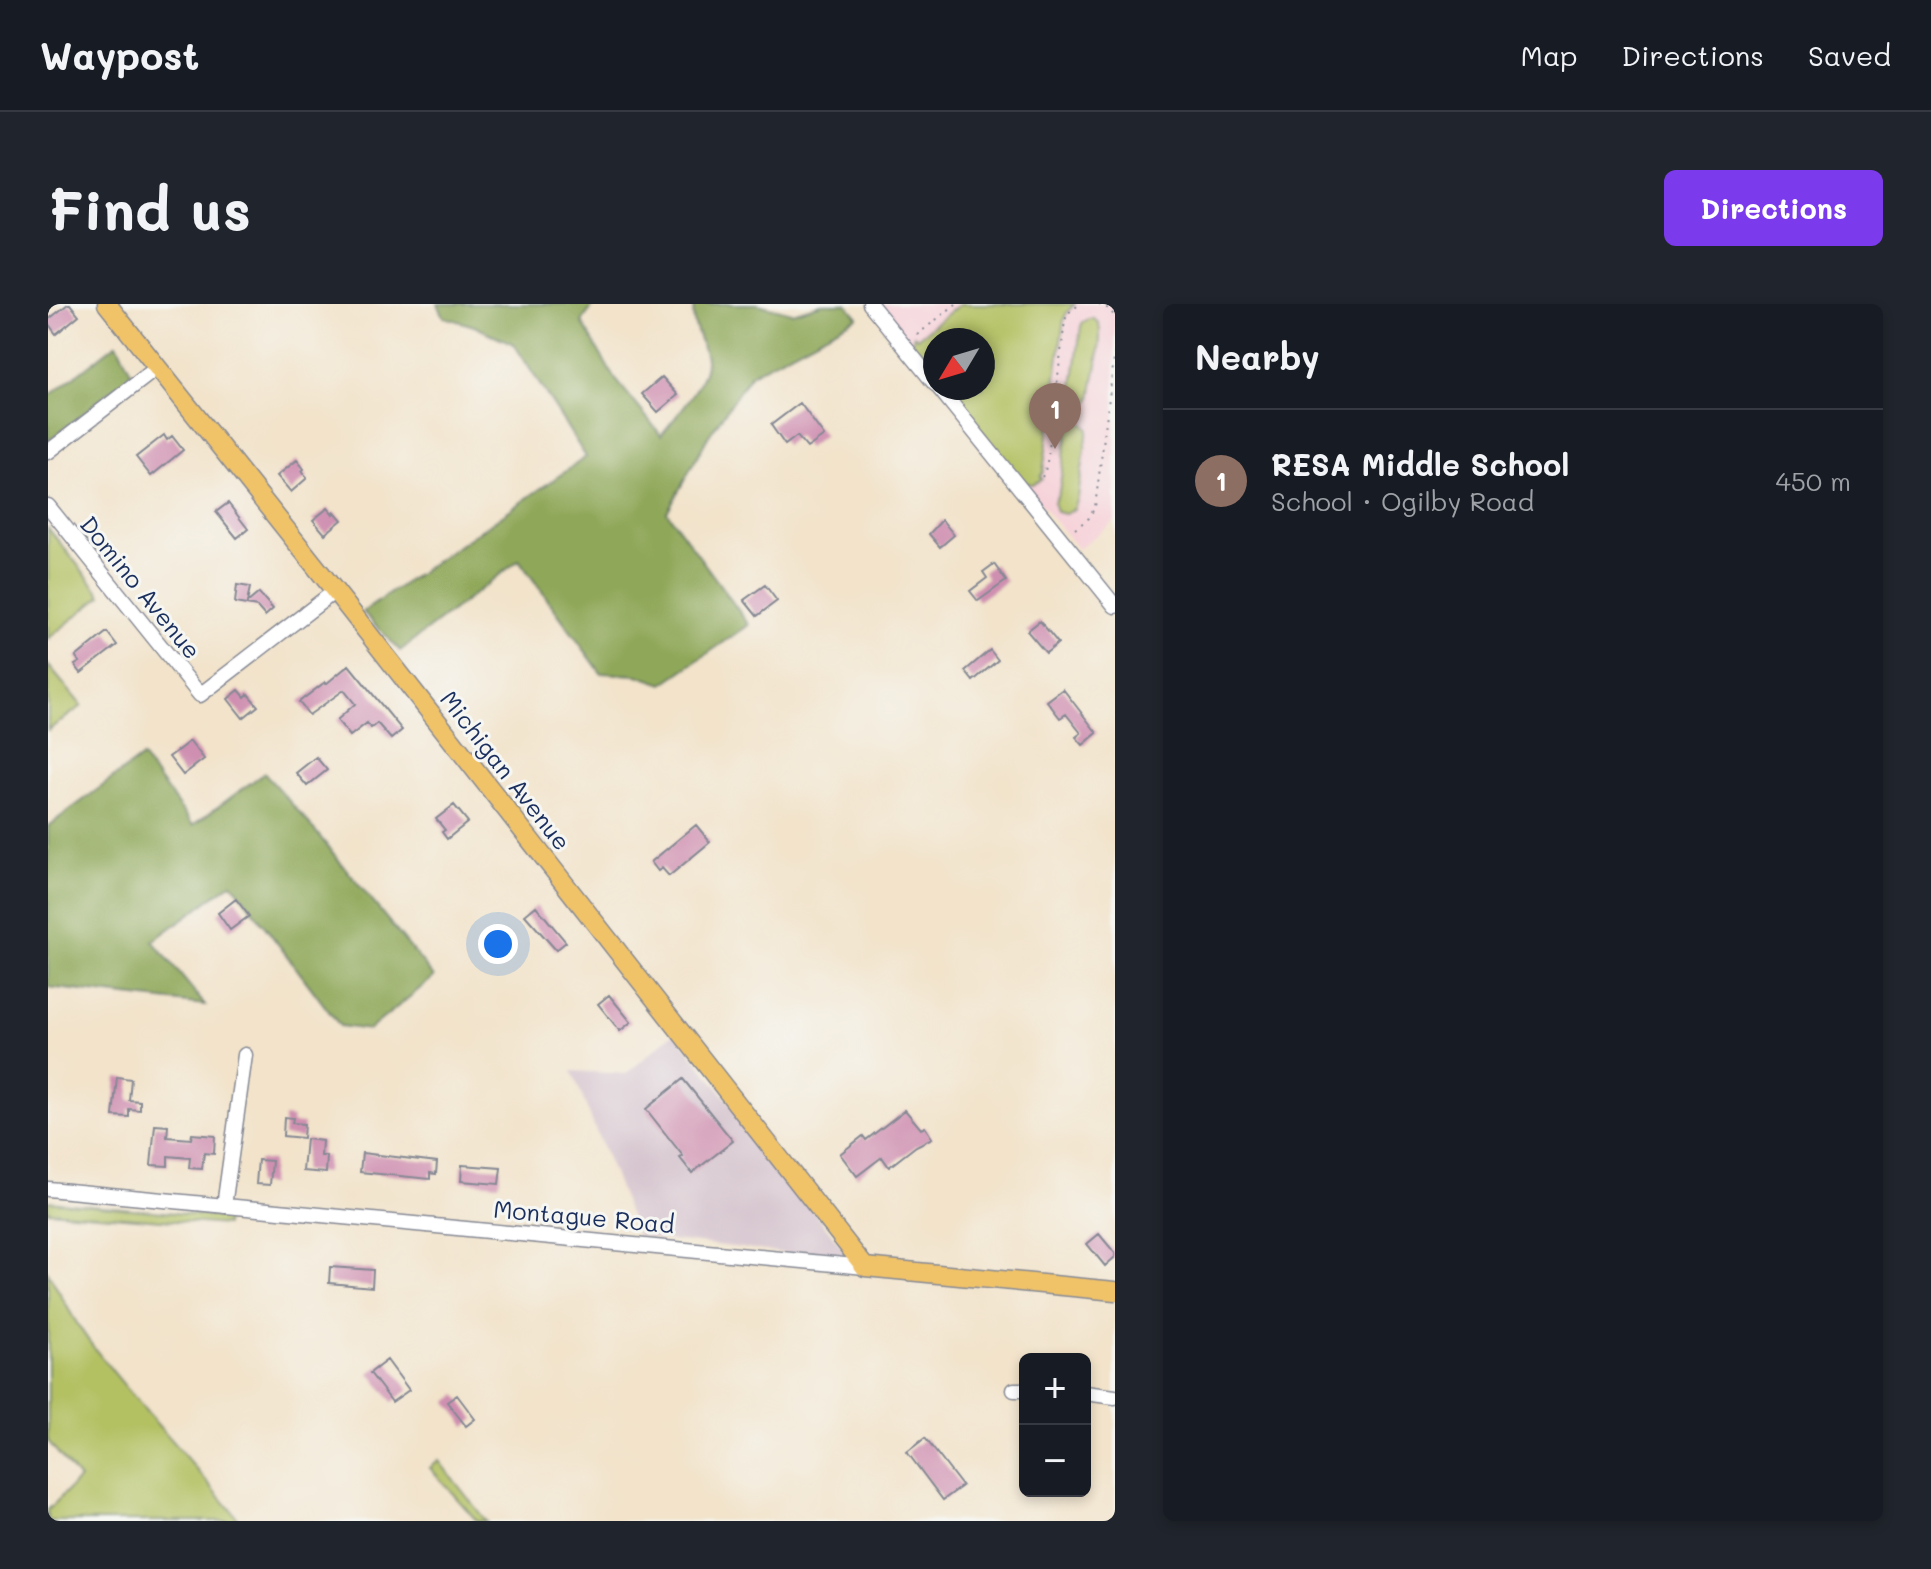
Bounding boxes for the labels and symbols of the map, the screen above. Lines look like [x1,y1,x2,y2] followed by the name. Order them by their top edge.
[923,328,995,400] north arrow
[1029,383,1081,449] pin: 1
[74,509,208,665] street label: Domino Avenue
[434,684,578,856] street label: Michigan Avenue
[478,924,518,964] your location
[492,1193,676,1239] street label: Montague Road

